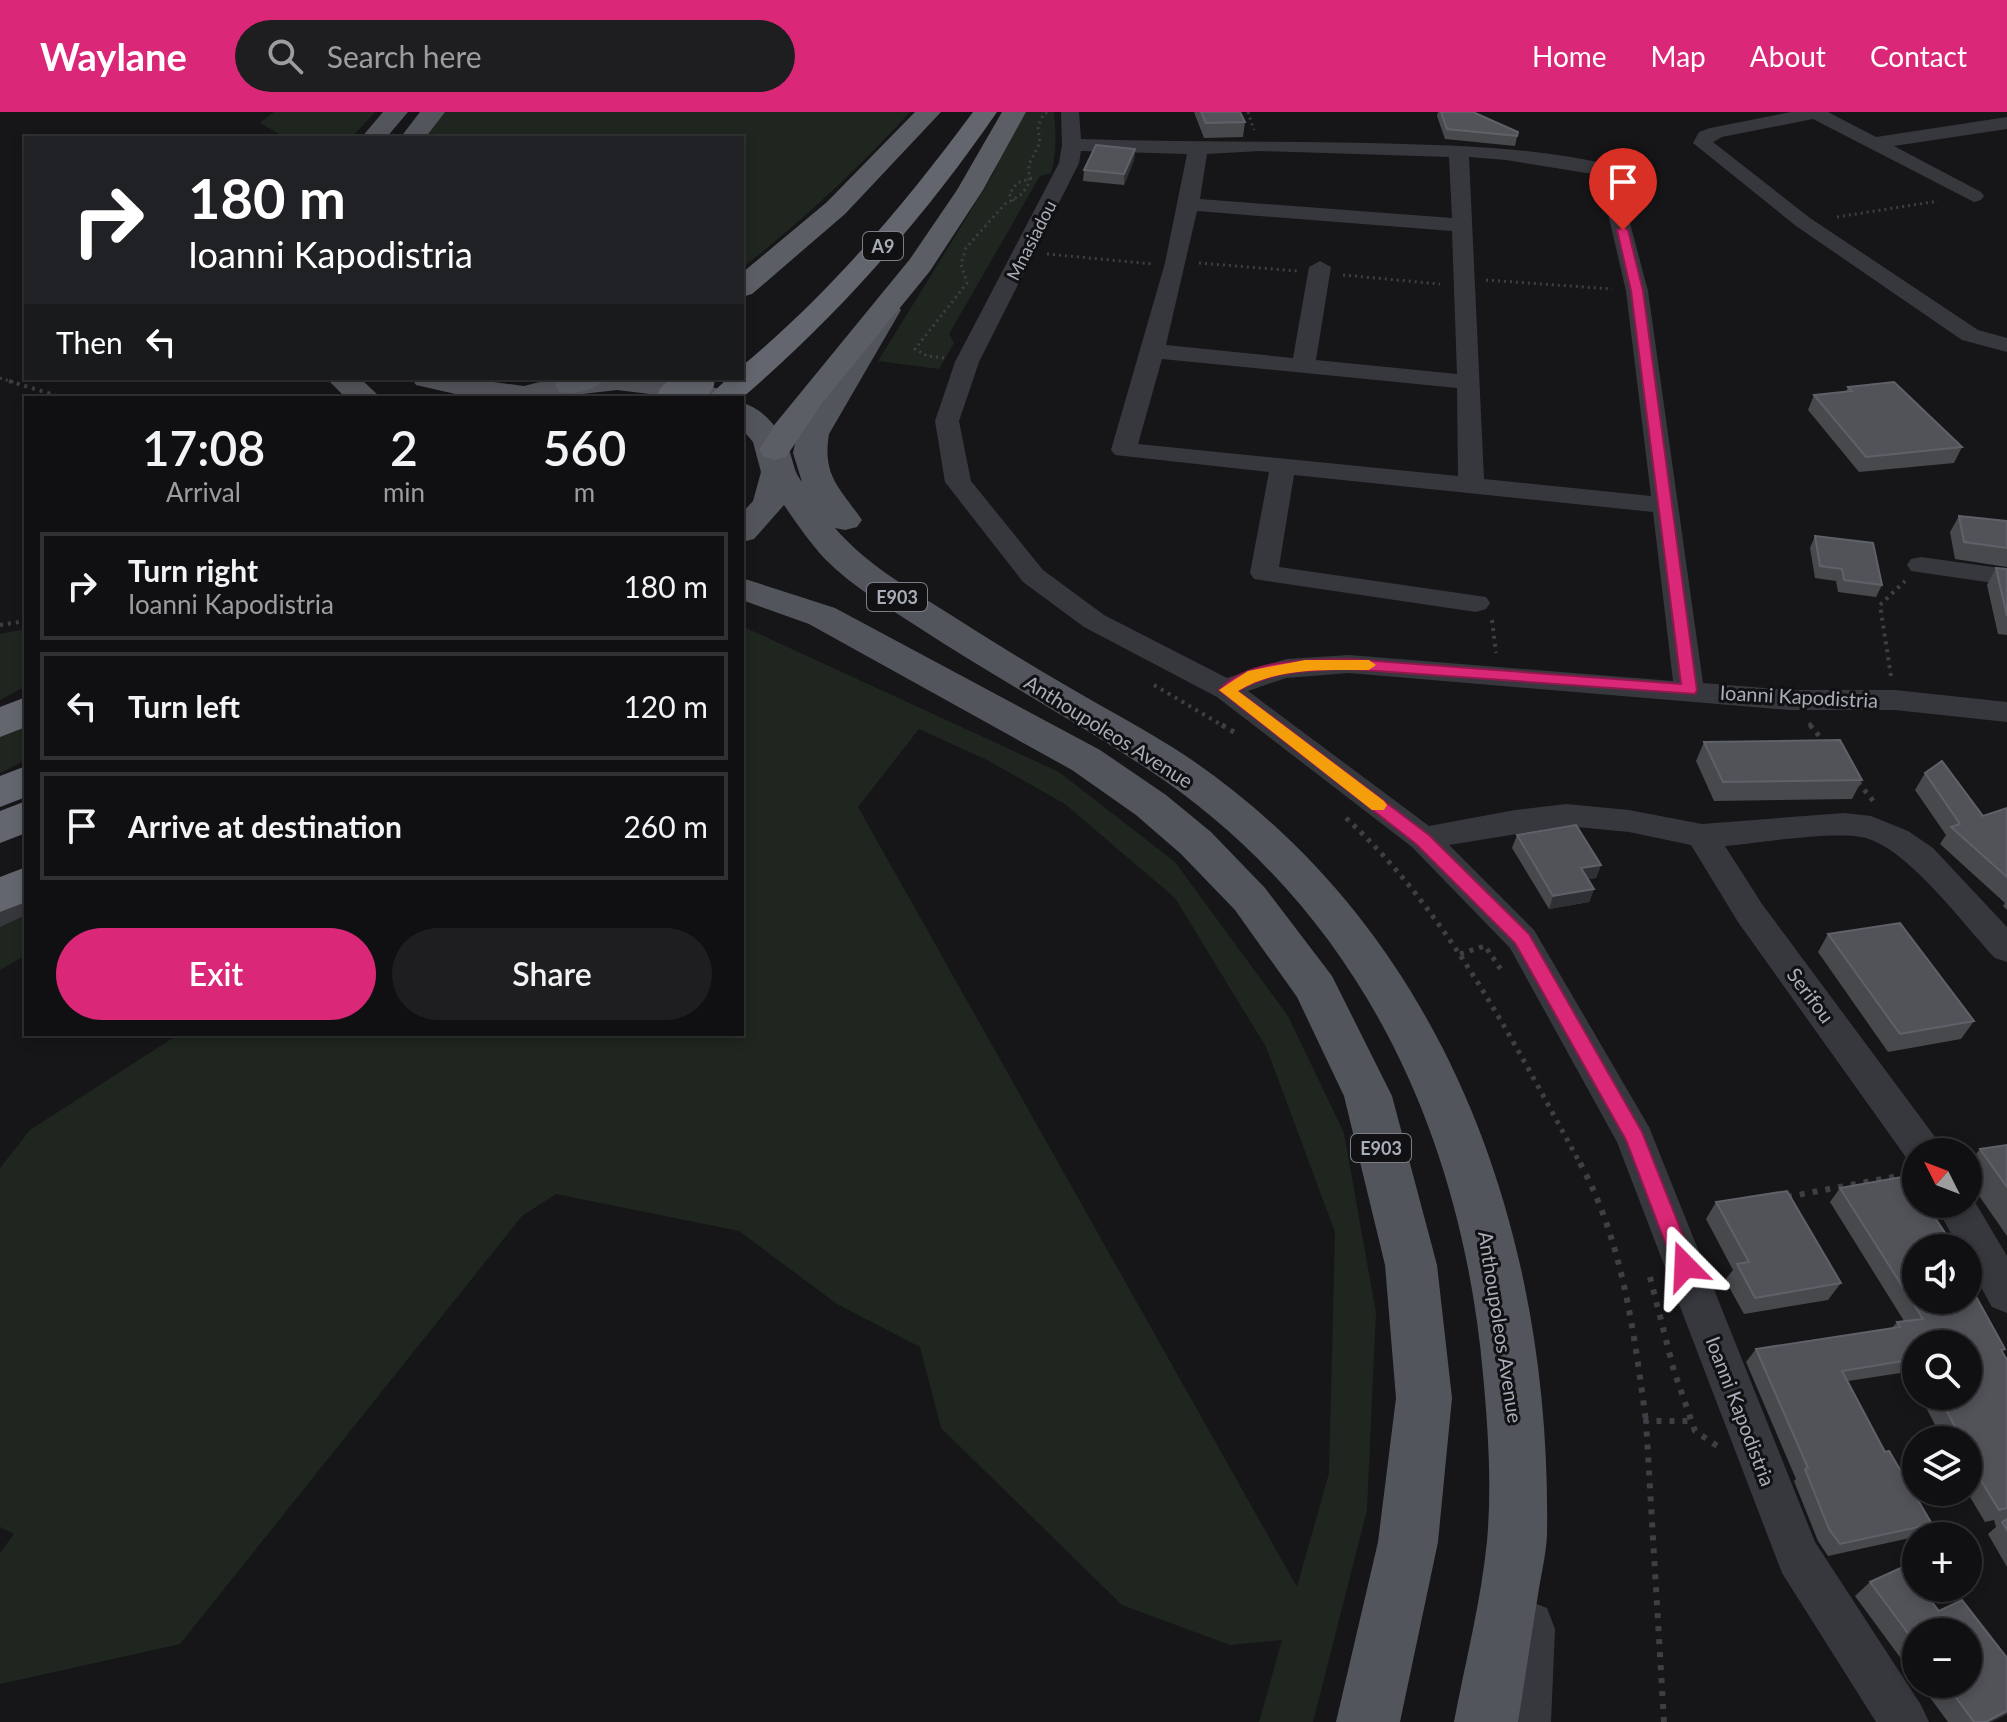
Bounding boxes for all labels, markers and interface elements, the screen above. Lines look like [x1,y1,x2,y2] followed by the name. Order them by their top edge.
[235,20,795,92] search box
[40,33,187,79] text: Waylane
[263,34,307,78] icon: search
[327,38,482,74] text: Search here
[1532,39,1607,73] text: Home
[1651,39,1706,73] text: Map
[1750,39,1826,73] text: About
[1870,39,1967,73] text: Contact
[1589,148,1657,230] pin
[1601,160,1645,204] icon: arrive
[188,164,346,231] text: 180 m
[56,168,160,272] icon: right
[1001,196,1061,284] street label: Mnasiadou
[188,232,473,276] text: Ioanni Kapodistria
[863,232,903,260] road number: A9
[139,320,183,364] icon: left
[56,324,123,360] text: Then
[142,419,265,476] text: 17:08
[390,419,418,476] text: 2
[543,419,626,476] text: 560
[166,476,241,508] text: Arrival
[383,476,425,508] text: min
[574,476,595,508] text: m
[128,552,258,588] text: Turn right
[60,564,104,608] icon: right
[623,568,708,604] text: 180 m
[867,583,927,611] road number: E903
[128,588,334,620] text: Ioanni Kapodistria
[1020,669,1198,793] street label: Anthoupoleos Avenue
[1719,680,1879,712] street label: Ioanni Kapodistria
[60,684,104,728] icon: left
[128,688,240,724] text: Turn left
[623,688,708,724] text: 120 m
[60,804,104,848] icon: arrive
[128,808,402,844] text: Arrive at destination
[623,808,708,844] text: 260 m
[56,928,376,1020] button: Exit
[392,928,712,1020] button: Share
[1783,963,1839,1027] street label: Serifou
[1351,1134,1411,1162] road number: E903
[1902,1138,1982,1218] north arrow
[1902,1138,1982,1698] map controls
[1643,1224,1727,1308] position arrow
[1474,1229,1528,1425] street label: Anthoupoleos Avenue
[1902,1234,1982,1314] button: sound
[1902,1330,1982,1410] button: search
[1701,1333,1781,1489] street label: Ioanni Kapodistria
[1902,1426,1982,1506] button: layers
[1902,1522,1982,1602] button: +
[1902,1618,1982,1698] button: −

